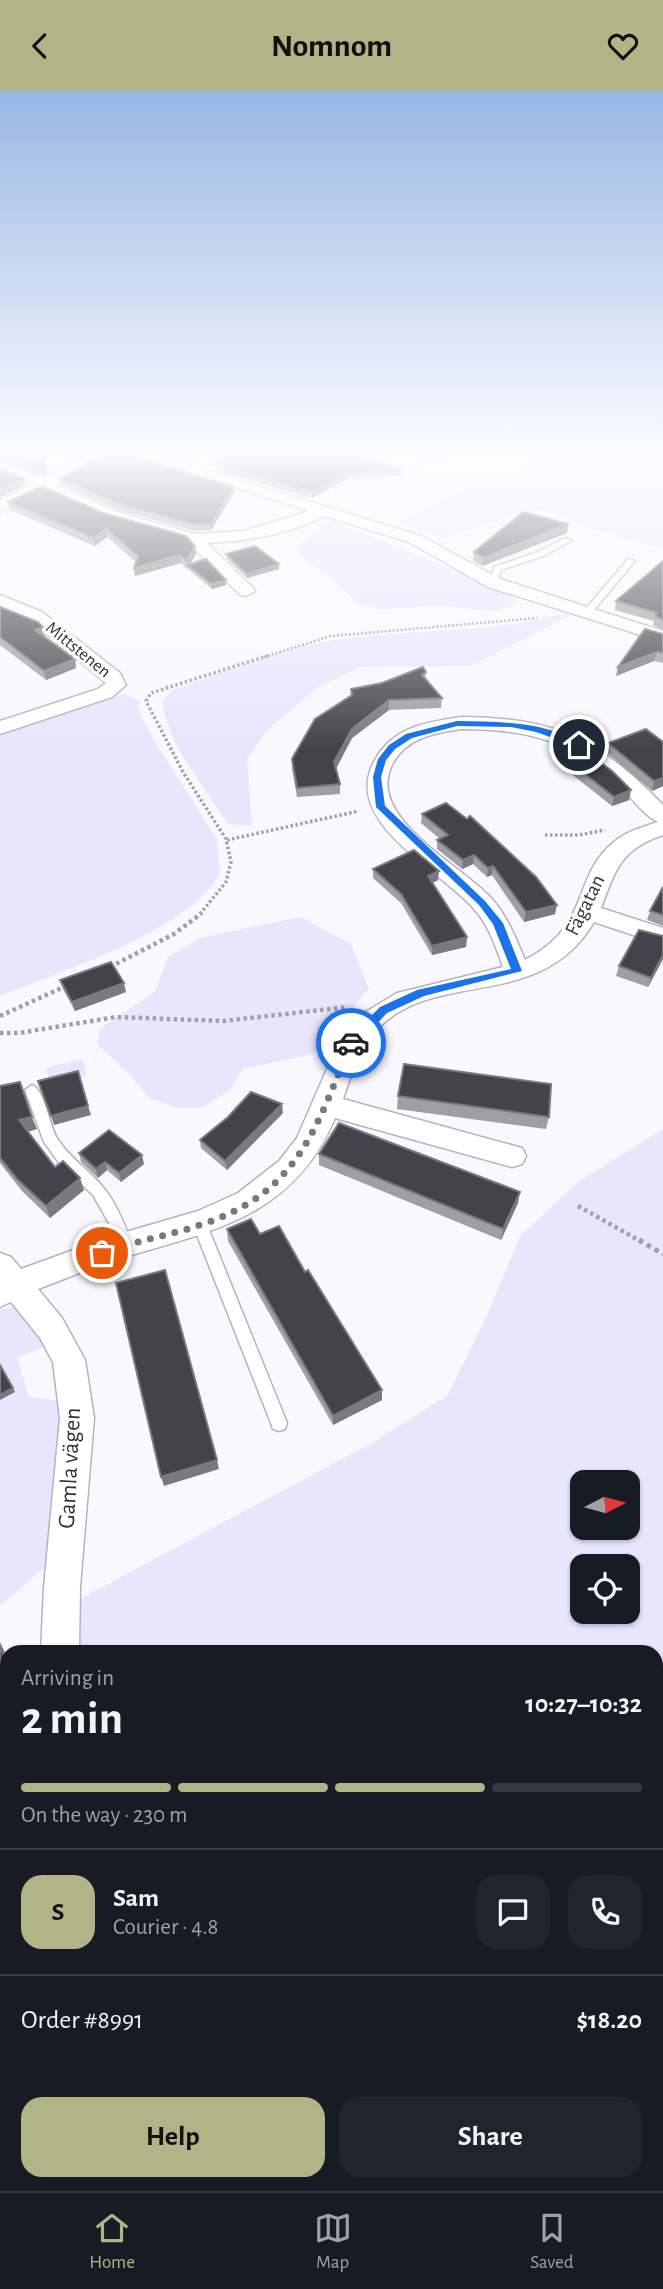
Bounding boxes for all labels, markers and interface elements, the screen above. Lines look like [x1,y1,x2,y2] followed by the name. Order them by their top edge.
[21,27,59,65] icon: back
[604,27,642,65] icon: heart
[271,30,392,62] text: Nomnom
[42,619,114,681] street label: Mittstenen
[549,715,609,775] pin
[560,726,598,764] icon: home
[561,871,609,939] street label: Fägatan
[316,1008,386,1078] courier
[332,1024,370,1062] icon: car
[72,1223,132,1283] pin
[83,1234,121,1272] icon: bag
[55,1407,85,1529] street label: Gamla vägen
[570,1470,640,1540] north arrow
[570,1470,640,1624] map controls
[570,1554,640,1624] button: locate
[21,1667,114,1690] text: Arriving in
[525,1691,642,1717] text: 10:27–10:32
[21,1696,123,1742] text: 2 min
[21,1804,187,1827] text: On the way · 230 m
[476,1875,550,1949] button: chat
[568,1875,642,1949] button: phone
[113,1885,159,1911] text: Sam
[52,1899,64,1925] text: S
[113,1916,218,1939] text: Courier · 4.8
[21,2007,143,2033] text: Order #8991
[576,2007,642,2033] text: $18.20
[21,2097,325,2177] button: Help
[339,2097,642,2177] button: Share
[89,2209,135,2274] tab: Home
[314,2209,352,2274] tab: Map
[530,2209,574,2274] tab: Saved

